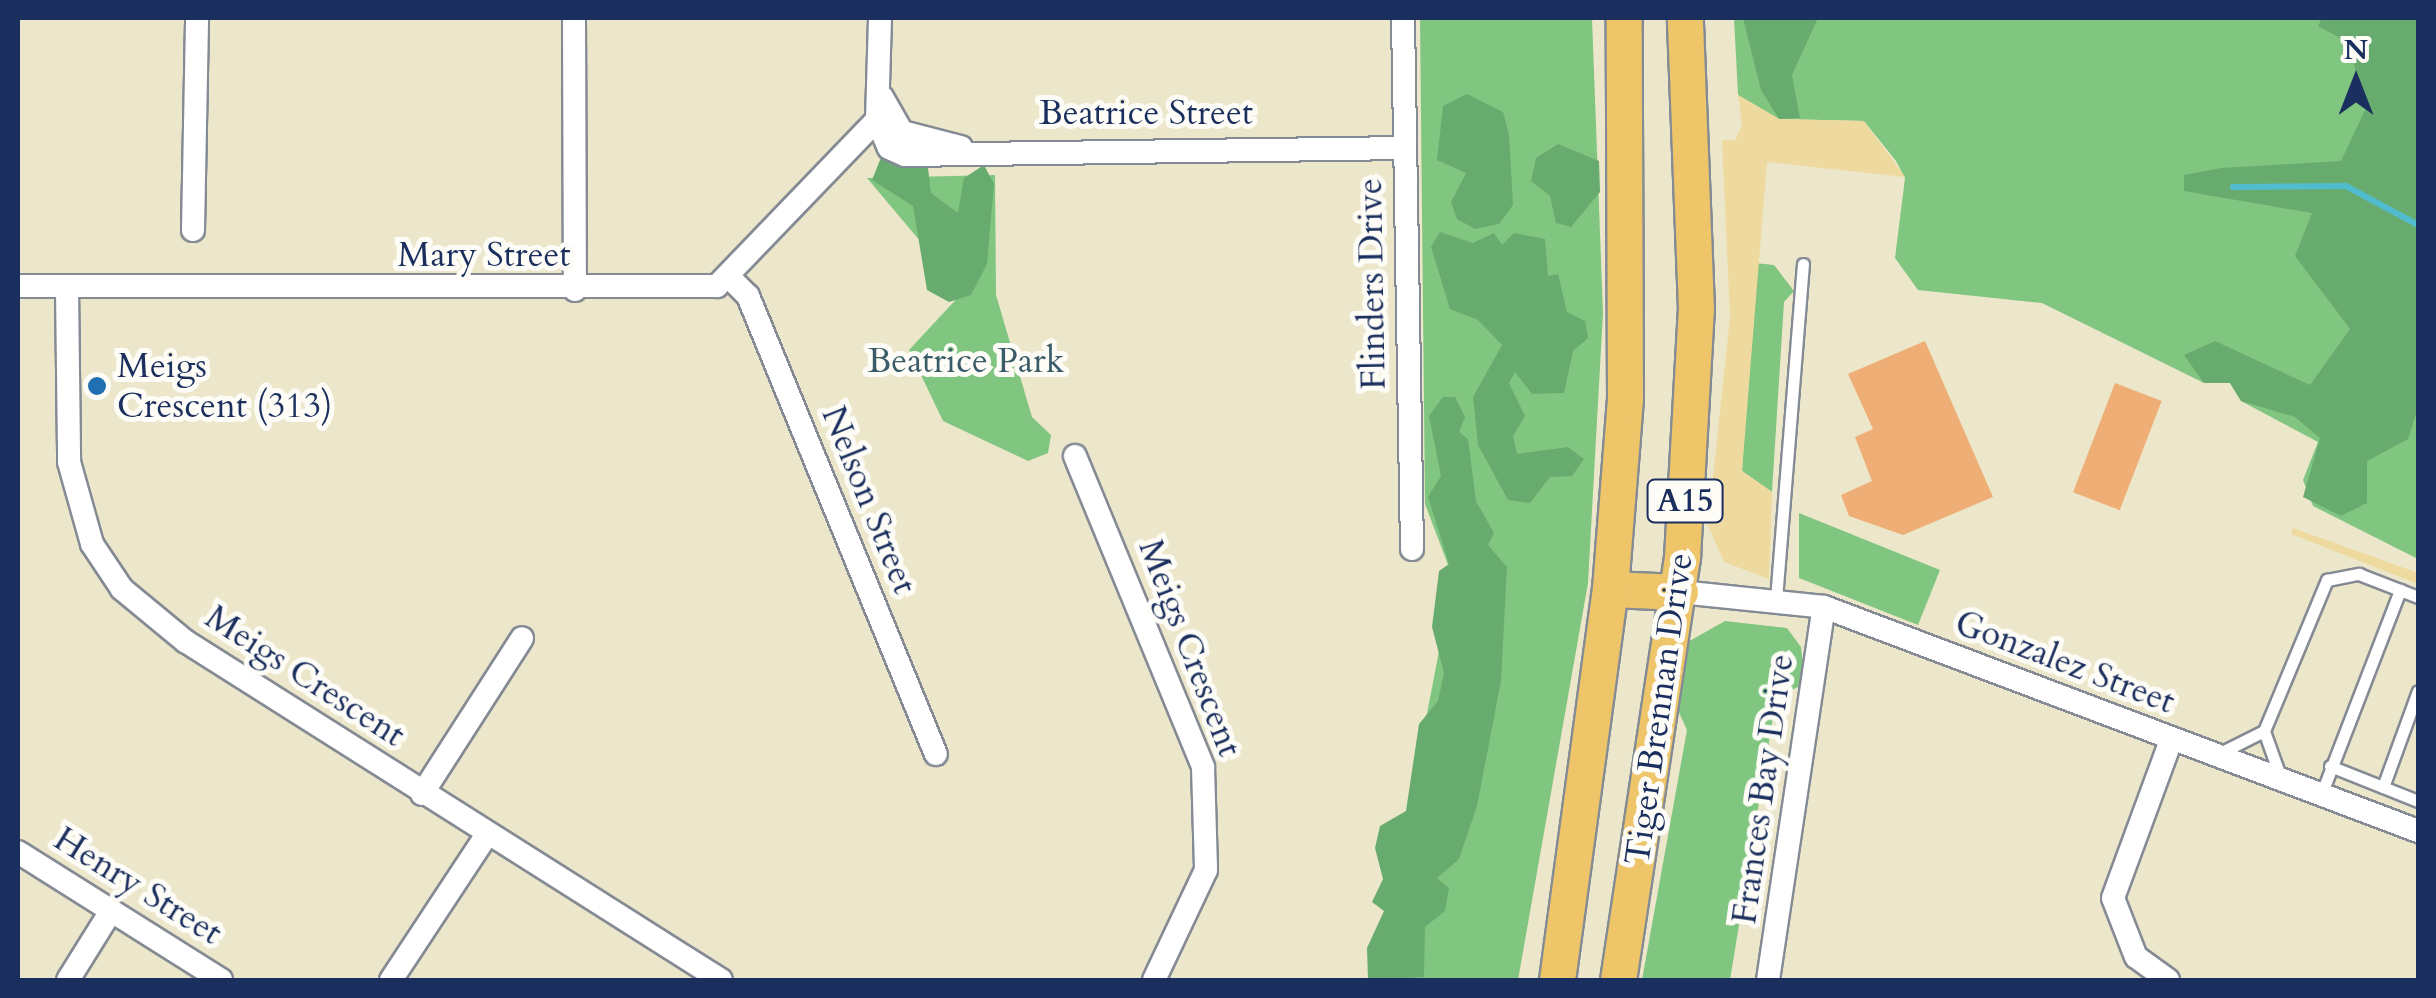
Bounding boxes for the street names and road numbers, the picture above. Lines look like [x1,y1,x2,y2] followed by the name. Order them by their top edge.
[1039,92,1253,134] street label: Beatrice Street
[1349,178,1395,390] street label: Flinders Drive
[398,234,570,276] street label: Mary Street
[812,400,926,600] street label: Nelson Street
[1645,474,1725,528] road number: A15
[1129,533,1251,763] street label: Meigs Crescent
[1616,550,1702,868] street label: Tiger Brennan Drive
[197,596,413,756] street label: Meigs Crescent
[1950,601,2180,723] street label: Gonzalez Street
[1723,651,1803,927] street label: Frances Bay Drive
[46,818,230,954] street label: Henry Street

